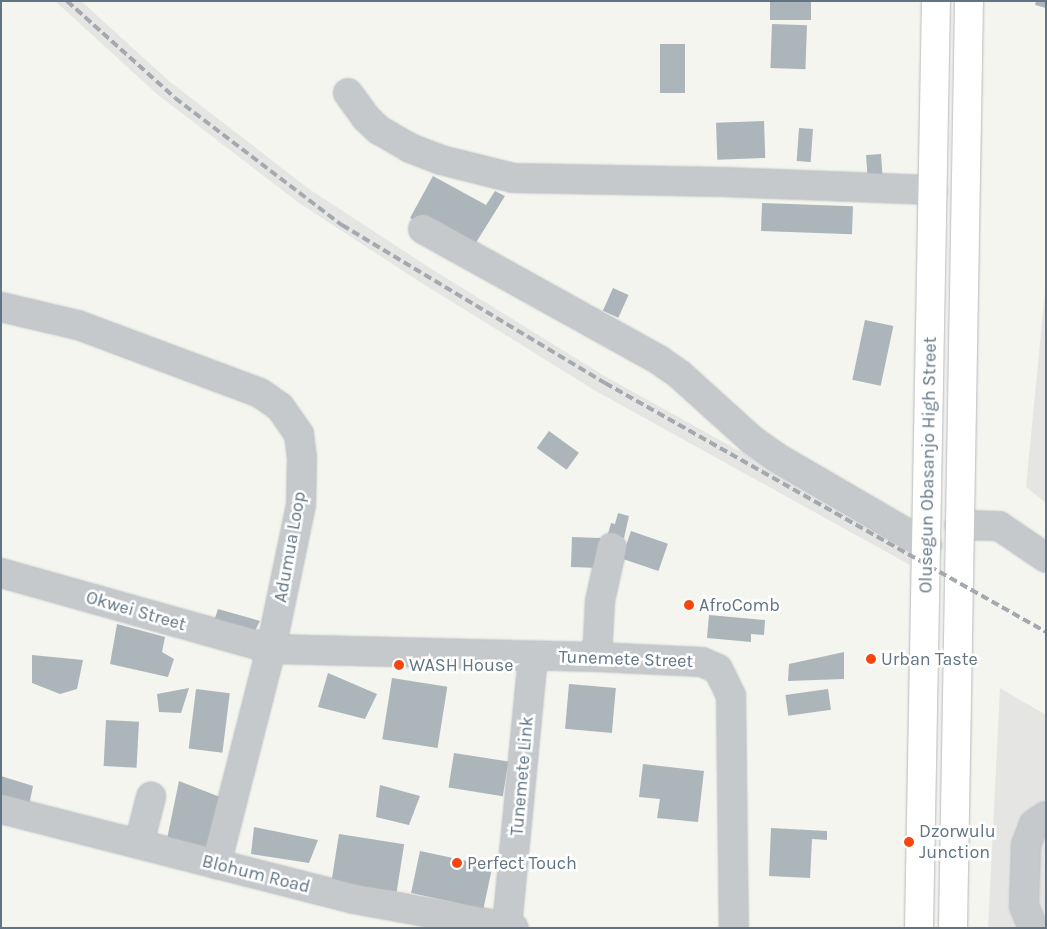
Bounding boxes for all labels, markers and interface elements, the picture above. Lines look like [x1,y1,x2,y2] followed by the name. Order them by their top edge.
[915,336,941,594] street label: Olusegun Obasanjo High Street
[270,490,310,604] street label: Adumua Loop
[83,586,189,636] street label: Okwei Street
[699,594,780,616] place label: AfroComb
[683,599,695,611] marker: AfroComb
[558,646,694,672] street label: Tunemete Street
[881,648,978,670] place label: Urban Taste
[865,653,877,665] marker: Urban Taste
[409,654,514,676] place label: WASH House
[393,659,405,671] marker: WASH House
[506,715,538,837] street label: Tunemete Link
[919,821,996,864] place label: Dzorwulu Junction
[903,836,915,848] marker: Dzorwulu Junction
[200,850,312,898] street label: Blohum Road
[467,852,577,874] place label: Perfect Touch
[451,857,463,869] marker: Perfect Touch

